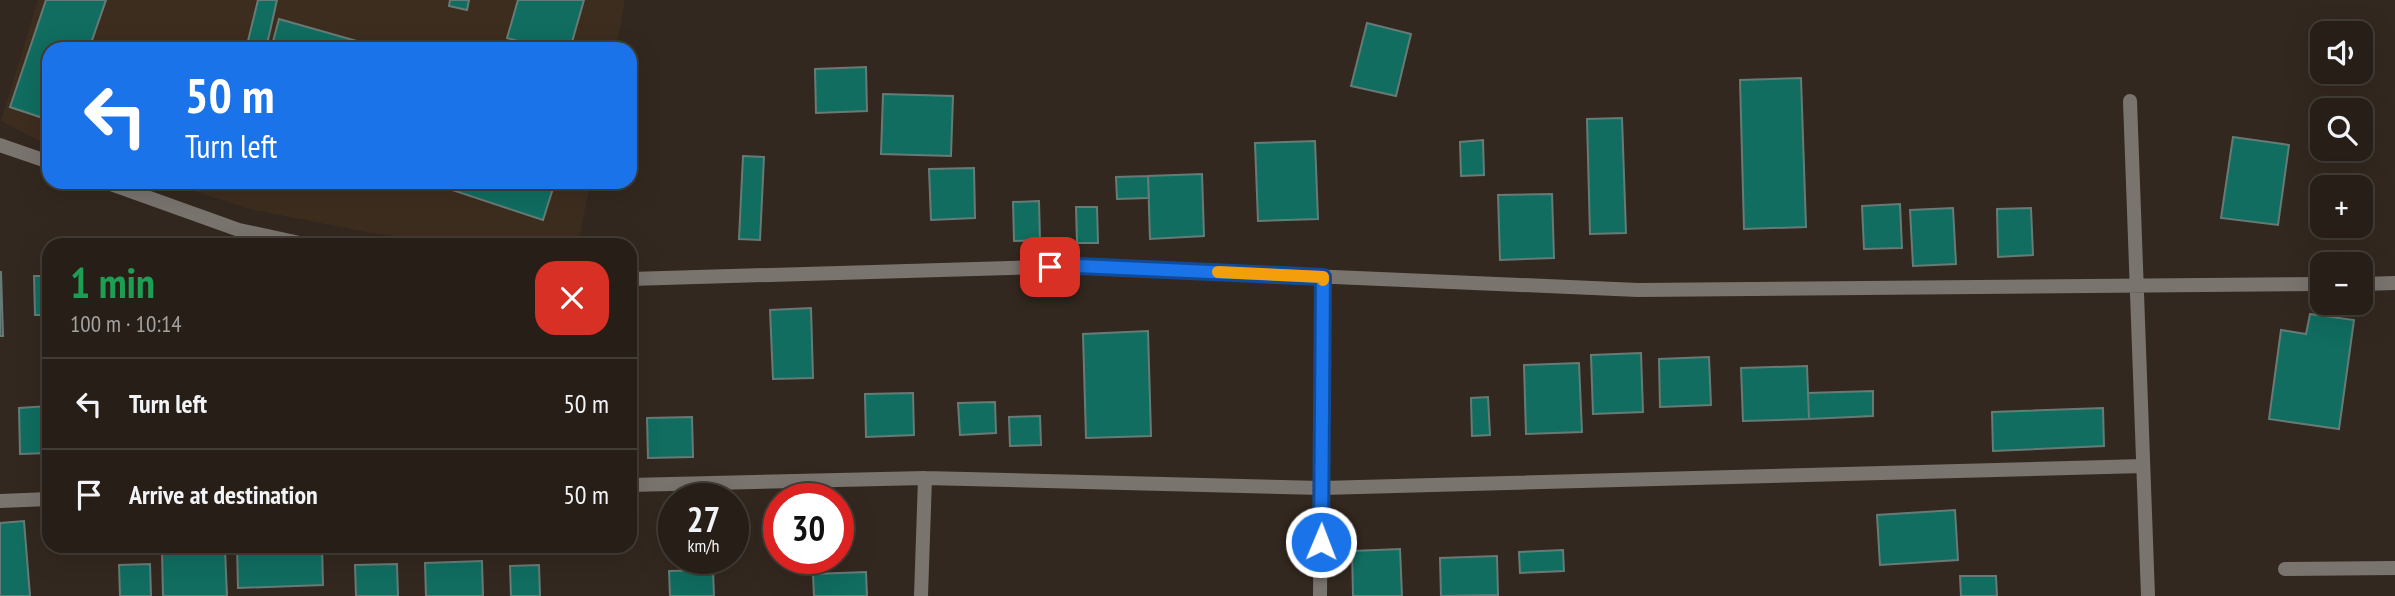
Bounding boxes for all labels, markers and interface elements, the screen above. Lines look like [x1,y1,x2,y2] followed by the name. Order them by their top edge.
[2310,21,2373,315] map controls
[2310,21,2373,84] button: sound
[185,63,274,127] text: 50 m
[70,70,161,161] icon: left
[2310,98,2373,161] button: search
[185,125,277,167] text: Turn left
[2310,175,2373,238] button: +
[1020,237,1080,297] pin
[1031,248,1069,286] icon: arrive
[2310,252,2373,315] button: −
[70,255,155,310] text: 1 min
[535,261,609,335] button: close
[70,309,182,338] text: 100 m · 10:14
[70,385,108,423] icon: left
[129,387,207,420] text: Turn left
[563,387,609,420] text: 50 m
[70,476,108,514] icon: arrive
[129,478,318,511] text: Arrive at destination
[563,478,609,511] text: 50 m
[763,483,854,574] speed limit sign: 30
[687,496,720,542] text: 27
[1284,505,1358,579] position arrow
[688,534,719,557] text: km/h

